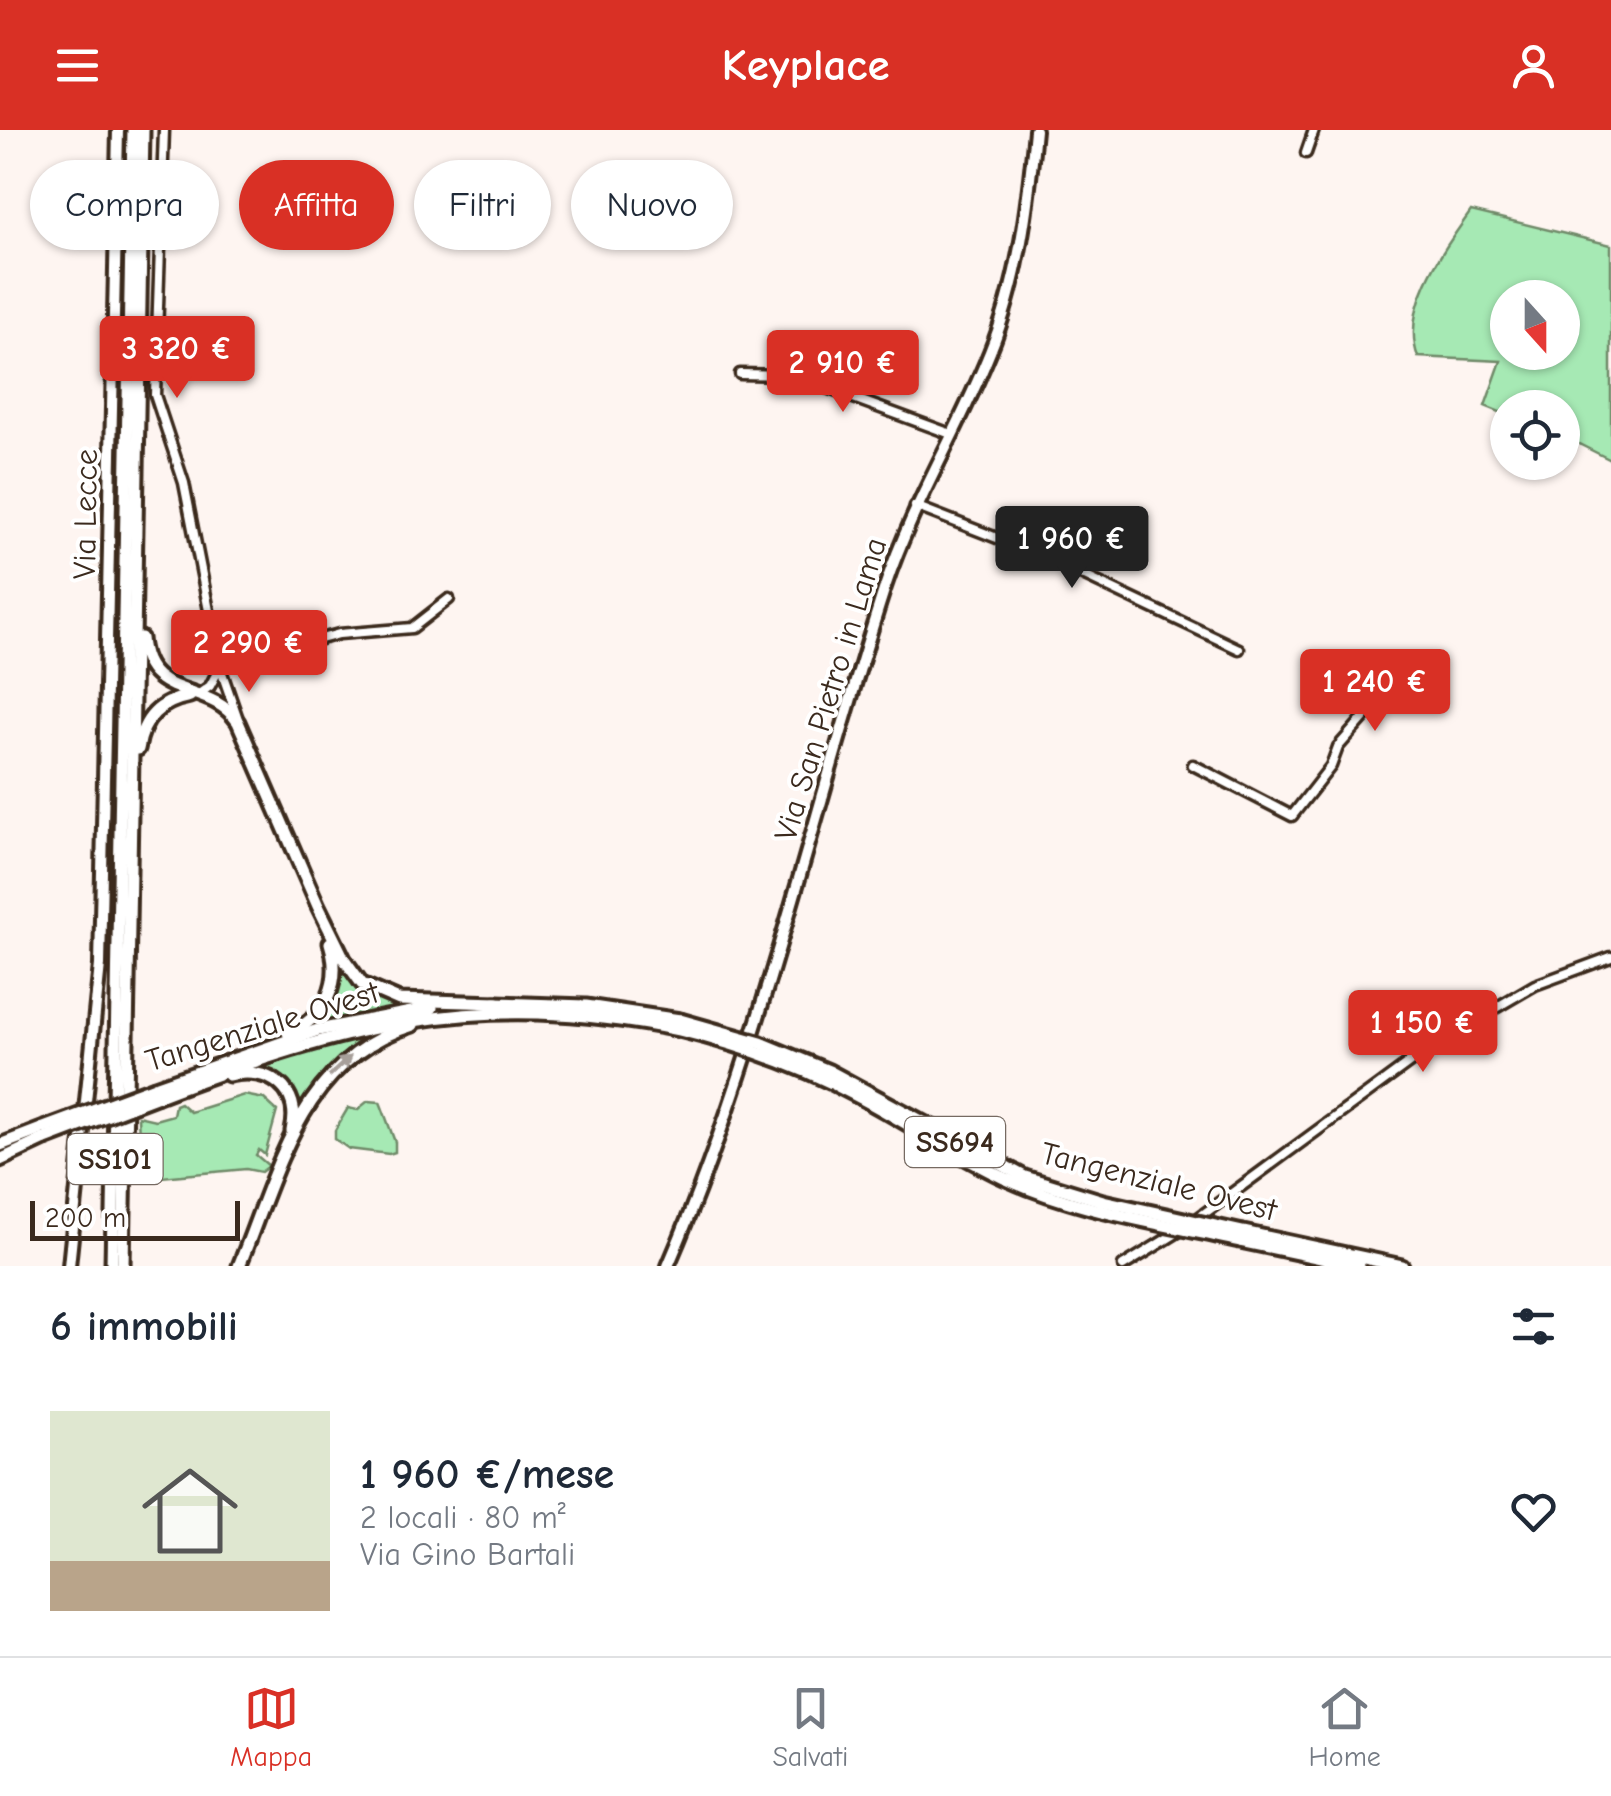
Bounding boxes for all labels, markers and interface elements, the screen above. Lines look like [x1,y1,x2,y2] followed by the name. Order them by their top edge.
[50,38,105,93] icon: menu
[1506,38,1561,93] icon: person
[721,39,890,91] text: Keyplace
[30,160,219,250] chip: Compra
[239,160,394,250] chip: Affitta
[414,160,551,250] chip: Filtri
[571,160,733,250] chip: Nuovo
[1490,280,1580,370] north arrow
[1490,280,1580,480] map controls
[85,316,269,401] pin: 3 320 €
[122,330,232,367] text: 3 320 €
[751,330,935,415] pin: 2 910 €
[789,344,897,381] text: 2 910 €
[1490,390,1580,480] button: locate
[66,449,105,579] street label: Via Lecce
[980,506,1164,591] pin: 1 960 €
[1017,520,1127,557] text: 1 960 €
[767,533,894,845] street label: Via San Pietro in Lama
[157,610,341,695] pin: 2 290 €
[193,624,305,661] text: 2 290 €
[1283,649,1467,734] pin: 1 240 €
[1322,663,1428,700] text: 1 240 €
[141,973,384,1080] street label: Tangenziale Ovest
[1331,990,1515,1075] pin: 1 150 €
[1370,1004,1476,1041] text: 1 150 €
[327,1054,351,1077] one-way arrow
[905,1117,1005,1167] road number: SS694
[68,1134,162,1184] road number: SS101
[1037,1134,1281,1229] street label: Tangenziale Ovest
[30,1196,240,1240] scale bar
[45,1202,126,1234] text: 200 m
[1506,1299,1561,1354] icon: filters
[50,1302,238,1351] text: 6 immobili
[360,1450,614,1499] text: 1 960 €/mese
[130,1451,250,1571] icon: home
[1506,1484,1561,1539] icon: heart
[360,1499,566,1536] text: 2 locali · 80 m²
[360,1536,575,1573] text: Via Gino Bartali
[230,1681,312,1773] tab: Mappa
[772,1681,848,1773] tab: Salvati
[1309,1681,1381,1773] tab: Home

